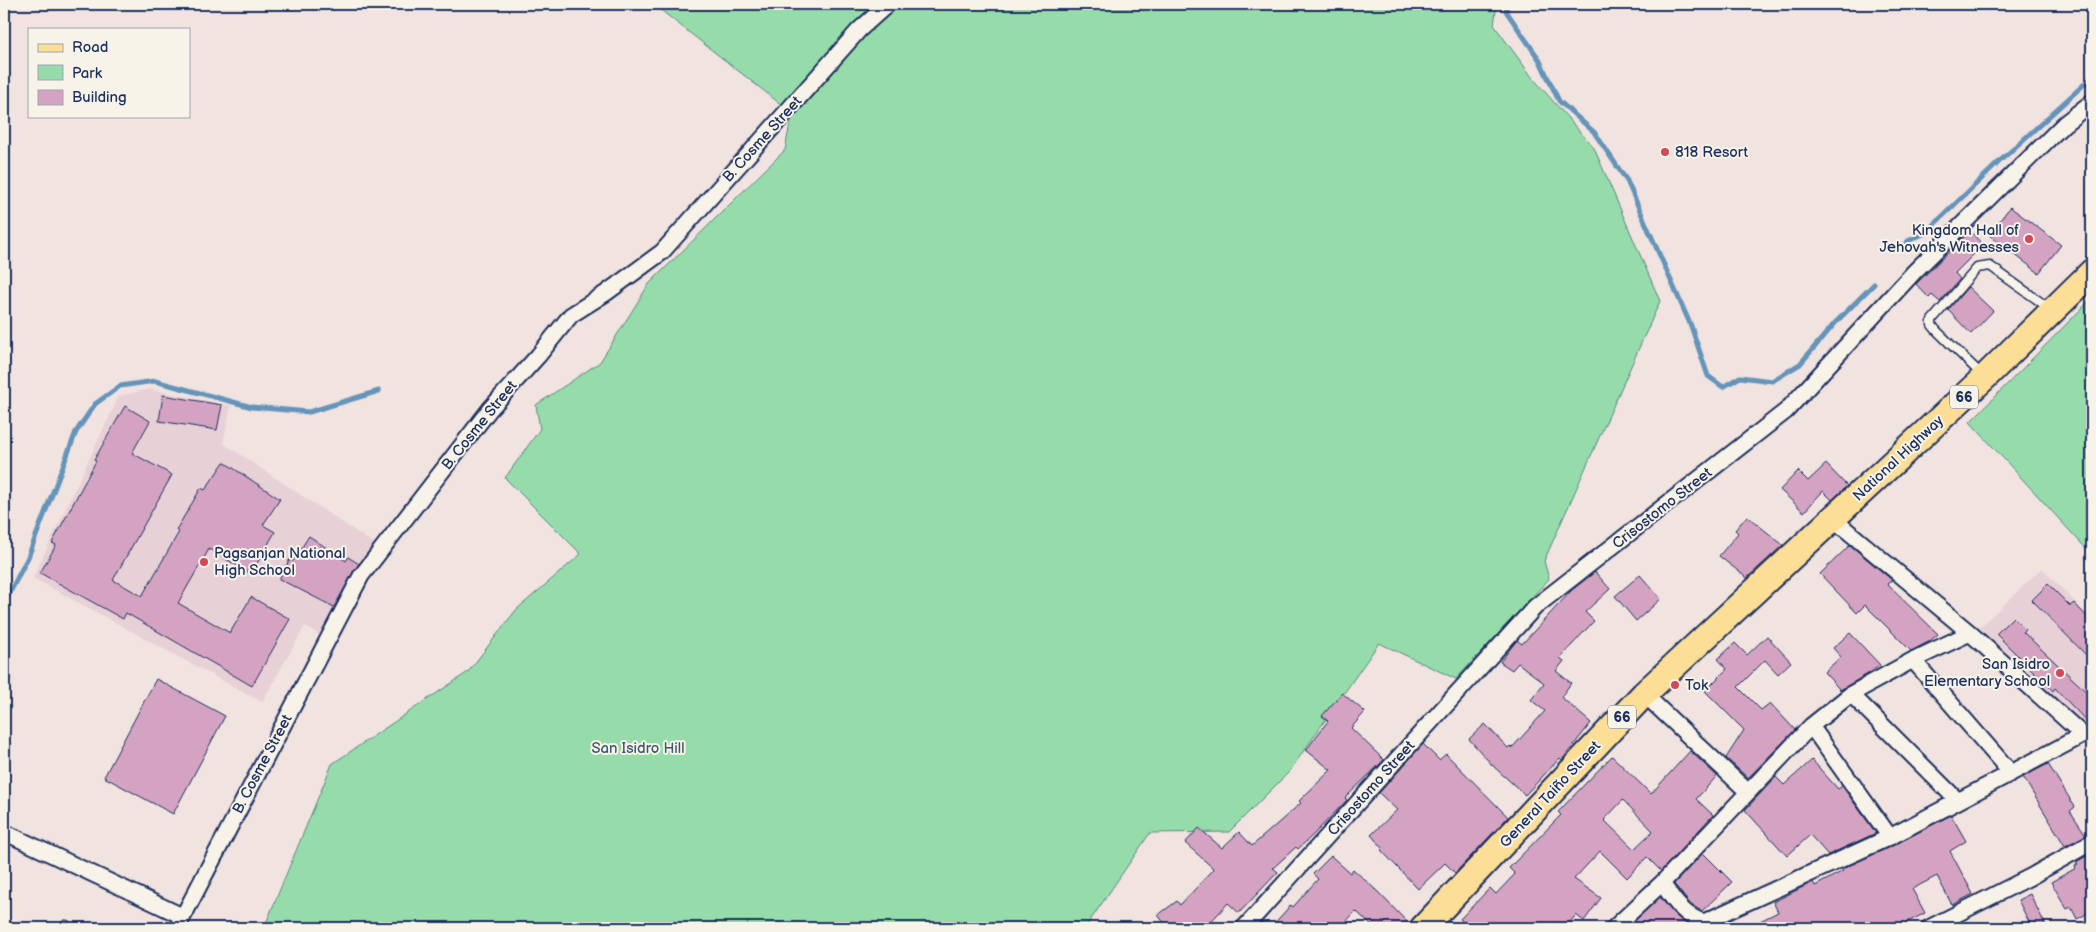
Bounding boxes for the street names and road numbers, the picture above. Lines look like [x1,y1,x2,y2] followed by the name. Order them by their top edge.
[719,92,806,186] street label: B. Cosme Street
[438,376,522,474] street label: B. Cosme Street
[1950,386,1978,408] road number: 66
[1849,411,1948,505] street label: National Highway
[1609,463,1716,553] street label: Crisostomo Street
[1608,706,1636,729] road number: 66
[228,711,297,817] street label: B. Cosme Street
[1324,737,1419,840] street label: Crisostomo Street
[1496,737,1605,852] street label: General Taiño Street

